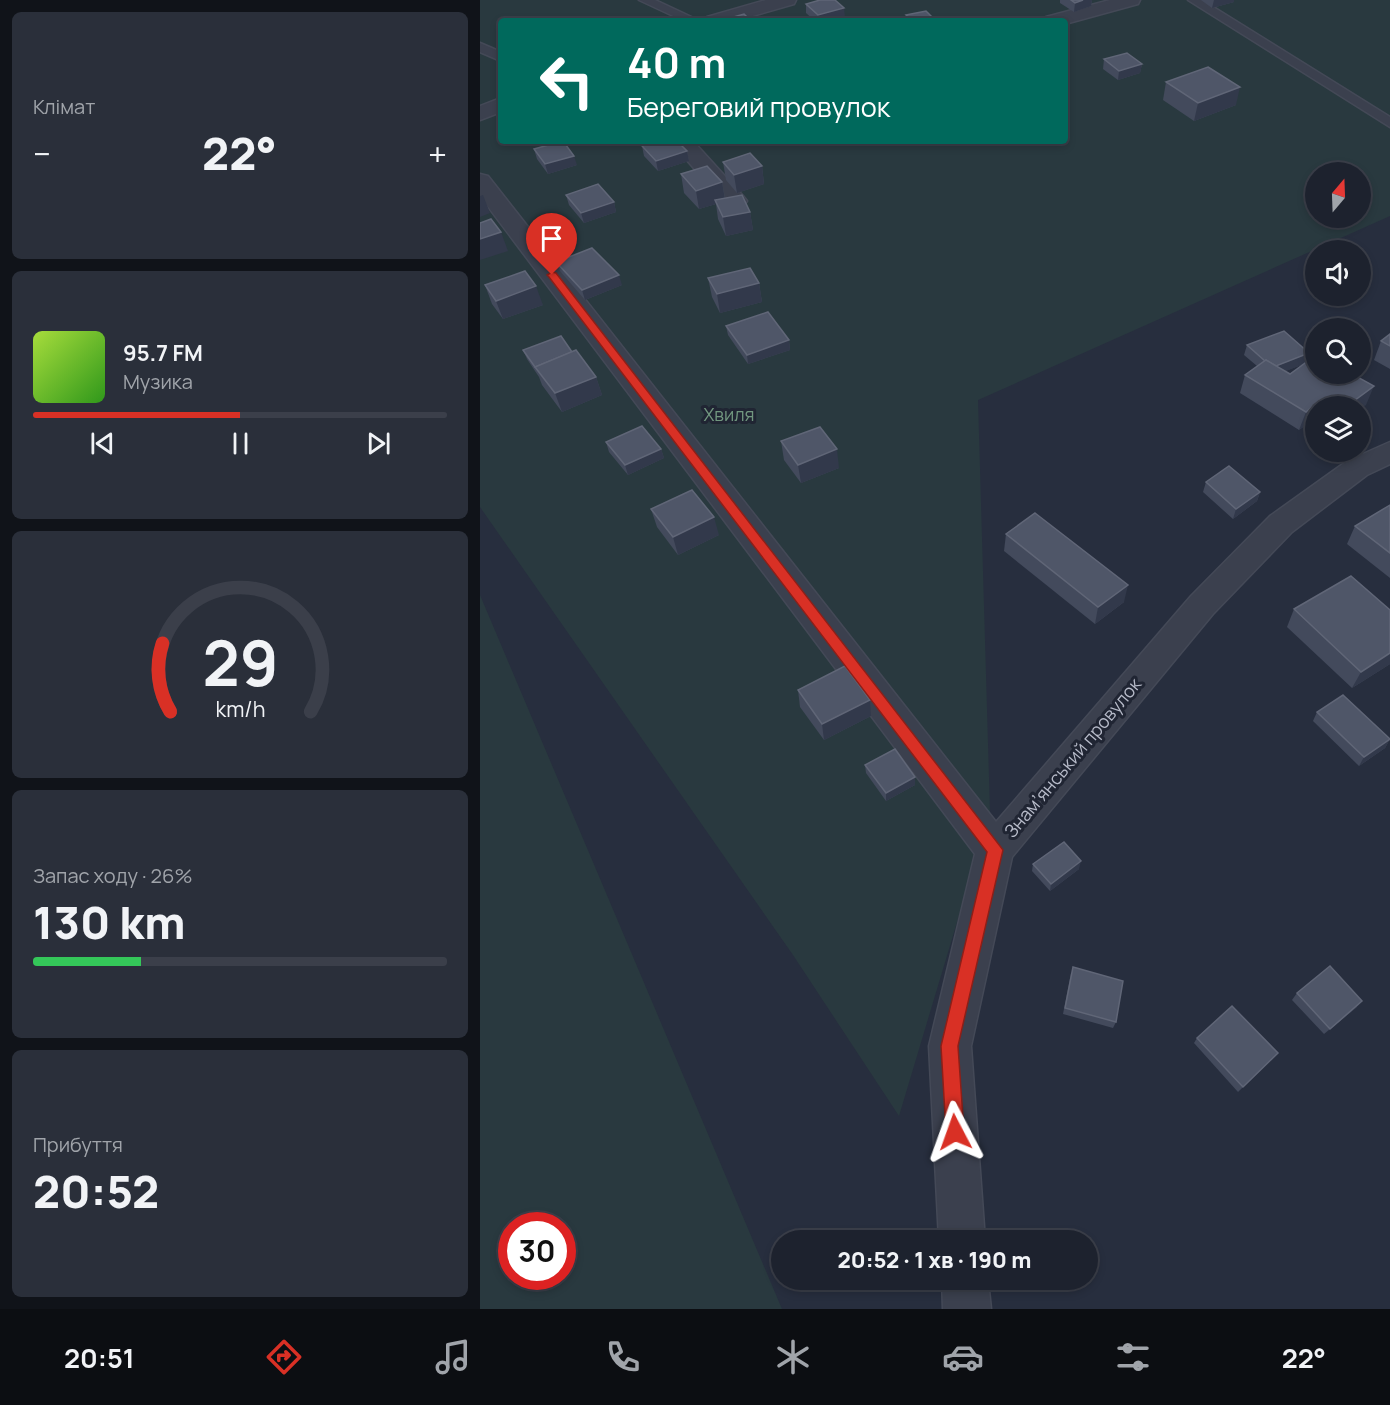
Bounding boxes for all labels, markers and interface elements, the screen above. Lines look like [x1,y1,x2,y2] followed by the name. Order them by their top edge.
[627,33,726,91] text: 40 m
[528,42,606,120] icon: left
[627,88,890,125] text: Береговий провулок
[33,93,95,120] text: Клімат
[202,122,277,184] text: 22°
[33,131,51,176] text: −
[428,131,447,176] text: +
[1305,162,1371,228] north arrow
[1305,162,1371,462] map controls
[526,213,577,275] pin
[535,222,568,255] icon: arrive
[1305,240,1371,306] button: sound
[1305,318,1371,384] button: search
[123,338,203,368] text: 95.7 FM
[123,368,193,395] text: Музика
[1305,396,1371,462] button: layers
[703,402,755,426] park label: Хвиля
[86,427,119,460] icon: previous
[224,427,257,460] icon: pause
[362,427,395,460] icon: next
[202,619,278,705] text: 29
[998,672,1147,842] street label: Знамʼянський провулок
[215,694,265,723] text: km/h
[33,862,192,889] text: Запас ходу · 26%
[33,891,185,953] text: 130 km
[923,1100,987,1164] position arrow
[33,1131,123,1158] text: Прибуття
[33,1160,159,1222] text: 20:52
[498,1212,576,1290] speed limit sign: 30
[838,1245,1031,1275] text: 20:52 · 1 хв · 190 m
[263,1336,305,1378] icon: directions
[432,1336,474,1378] icon: music
[602,1336,644,1378] icon: phone
[772,1336,814,1378] icon: climate
[942,1336,984,1378] icon: car
[1112,1336,1154,1378] icon: filters
[64,1339,135,1376] text: 20:51
[1282,1339,1326,1376] text: 22°

